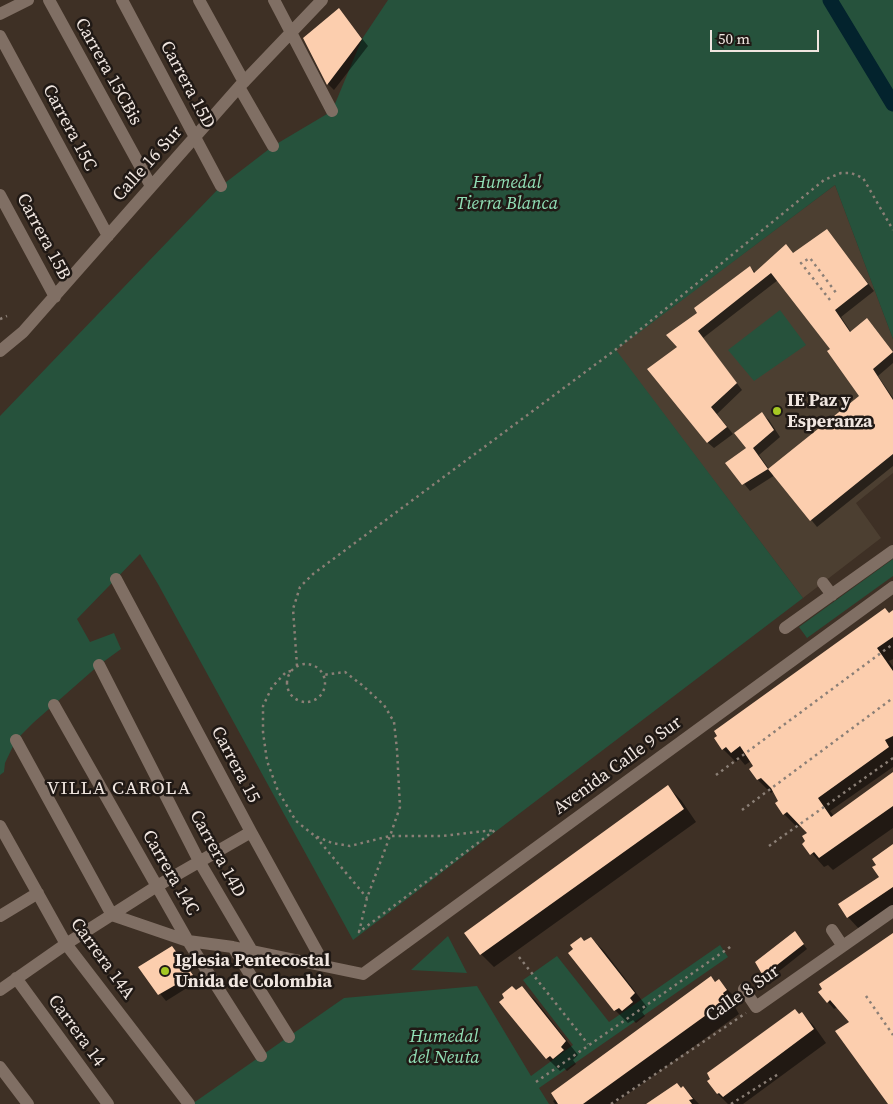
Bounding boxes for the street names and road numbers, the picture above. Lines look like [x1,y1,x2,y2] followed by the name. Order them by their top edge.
[70,15,146,129] street label: Carrera 15CBis
[155,37,219,133] street label: Carrera 15D
[37,81,101,175] street label: Carrera 15C
[109,122,187,206] street label: Calle 16 Sur
[11,190,75,284] street label: Carrera 15B
[550,712,686,820] street label: Avenida Calle 9 Sur
[206,723,264,807] street label: Carrera 15
[184,807,250,901] street label: Carrera 14D
[137,827,203,919] street label: Carrera 14C
[65,914,139,1004] street label: Carrera 14A
[702,961,784,1027] street label: Calle 8 Sur
[43,991,109,1071] street label: Carrera 14

